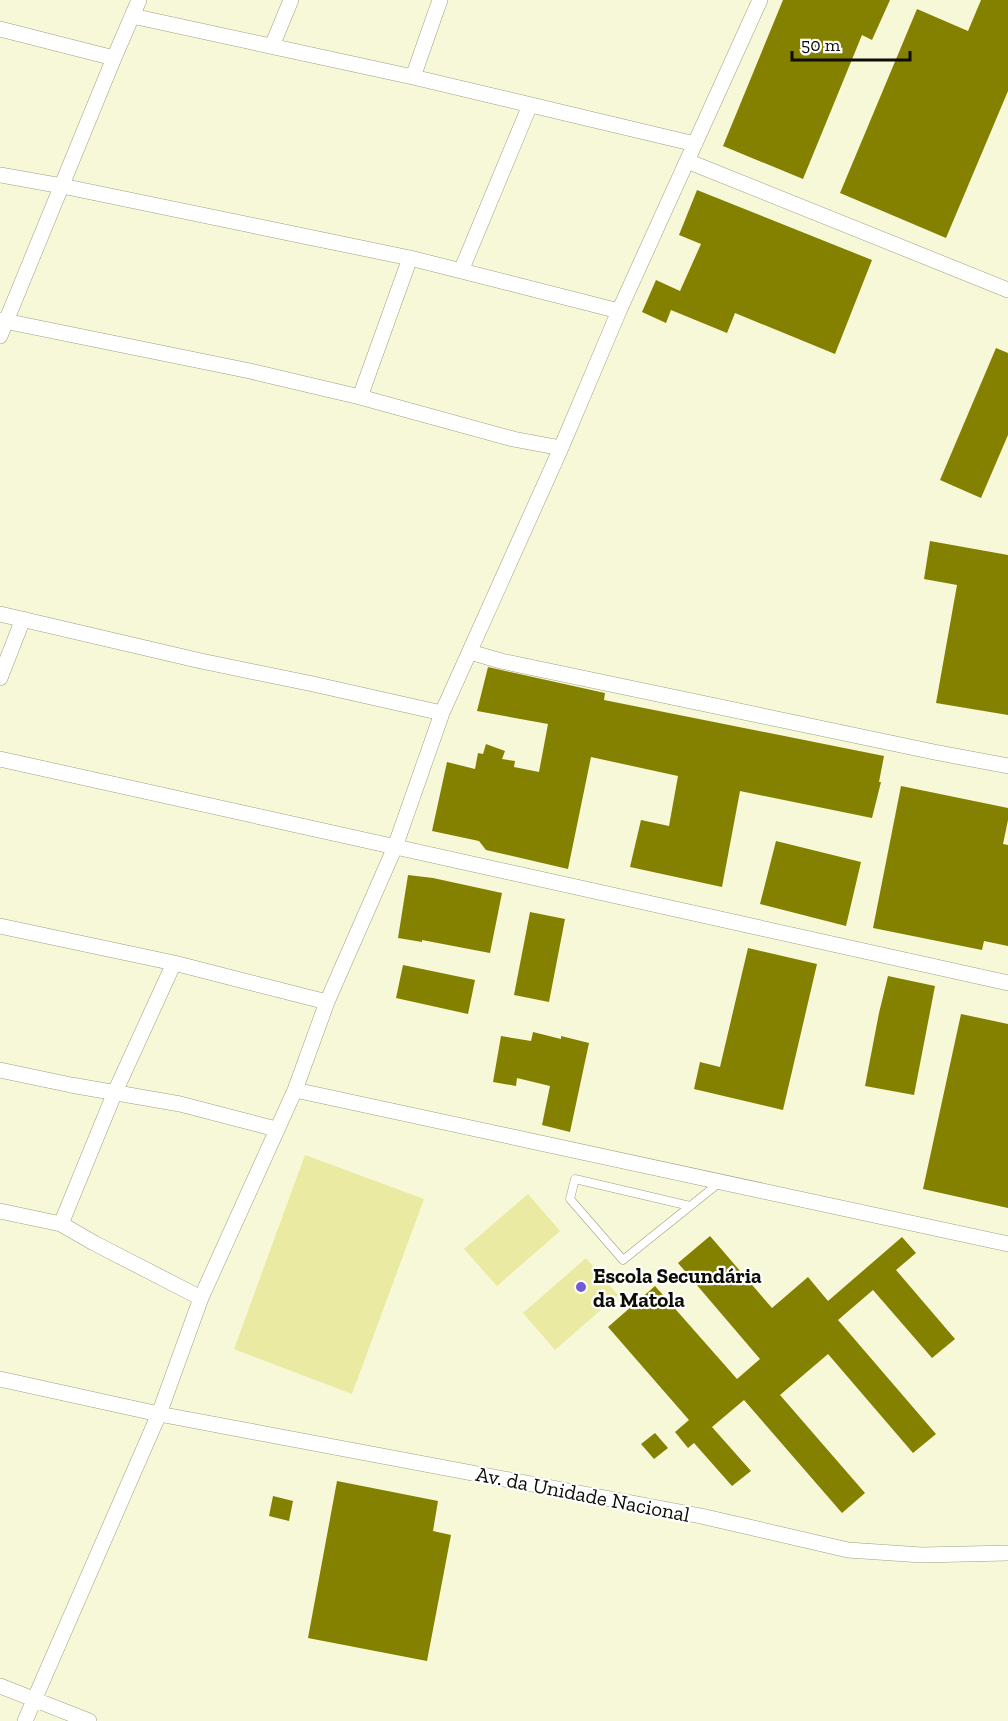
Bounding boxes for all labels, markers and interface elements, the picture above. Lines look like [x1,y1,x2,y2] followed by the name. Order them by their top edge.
[792,24,910,62] scale bar
[801,34,841,56] text: 50 m
[593,1263,762,1312] place label: Escola Secundária da Matola
[574,1280,588,1294] marker: Escola Secundária da Matola
[474,1461,693,1527] street label: Av. da Unidade Nacional

